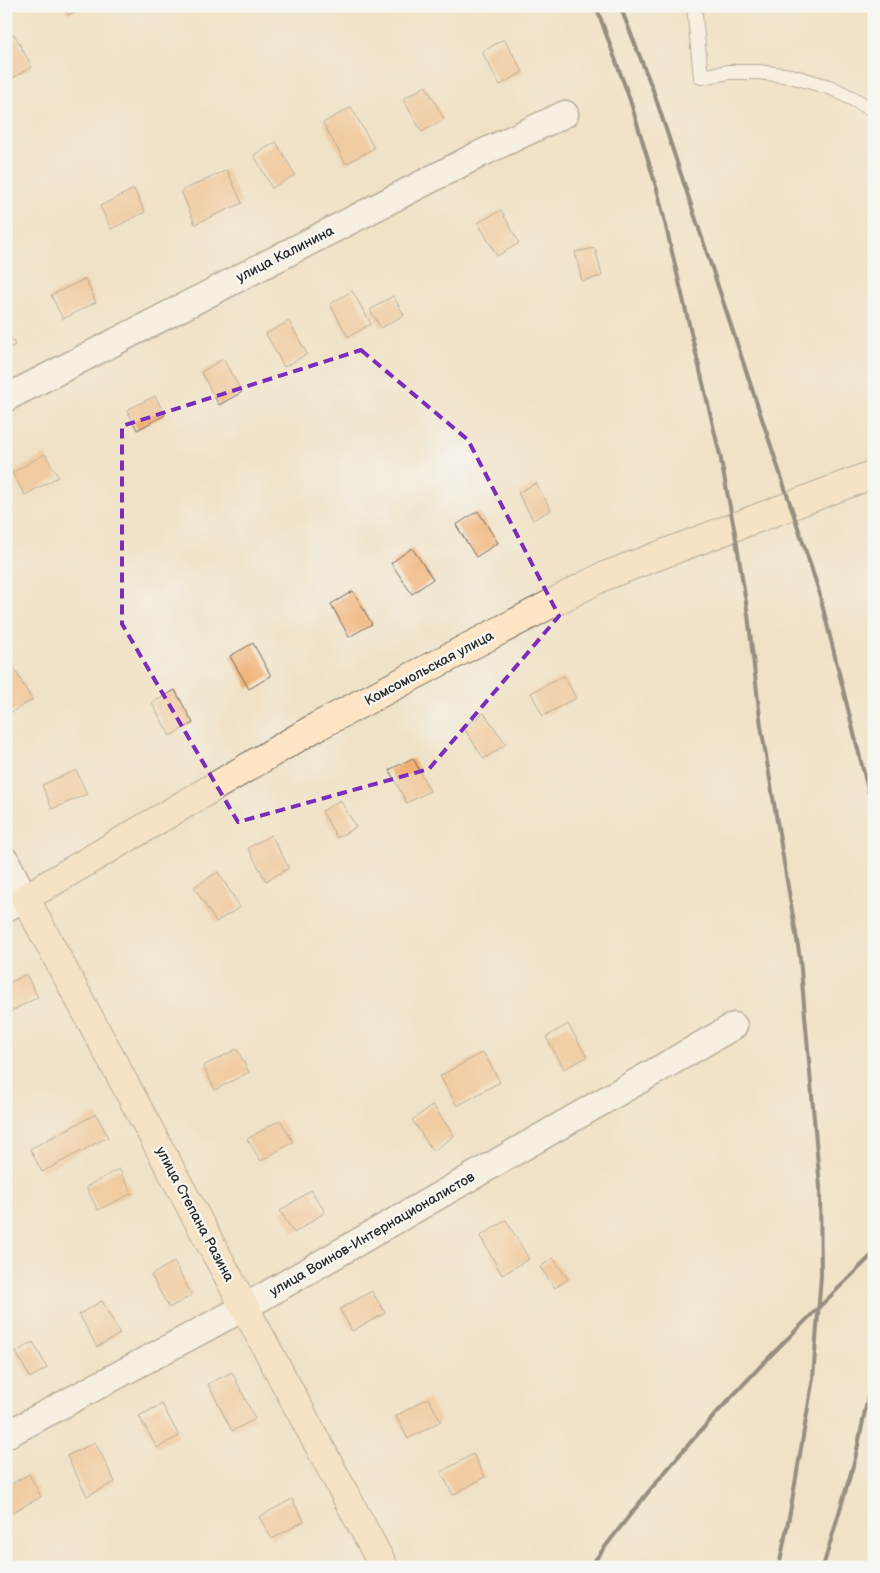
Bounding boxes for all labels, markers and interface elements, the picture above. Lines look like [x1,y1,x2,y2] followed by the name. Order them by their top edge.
[233,222,337,286] street label: улица Калинина
[362,626,497,709] street label: Комсомольская улица
[152,1144,238,1285] street label: улица Степана Разина
[266,1168,478,1300] street label: улица Воинов-Интернационалистов

